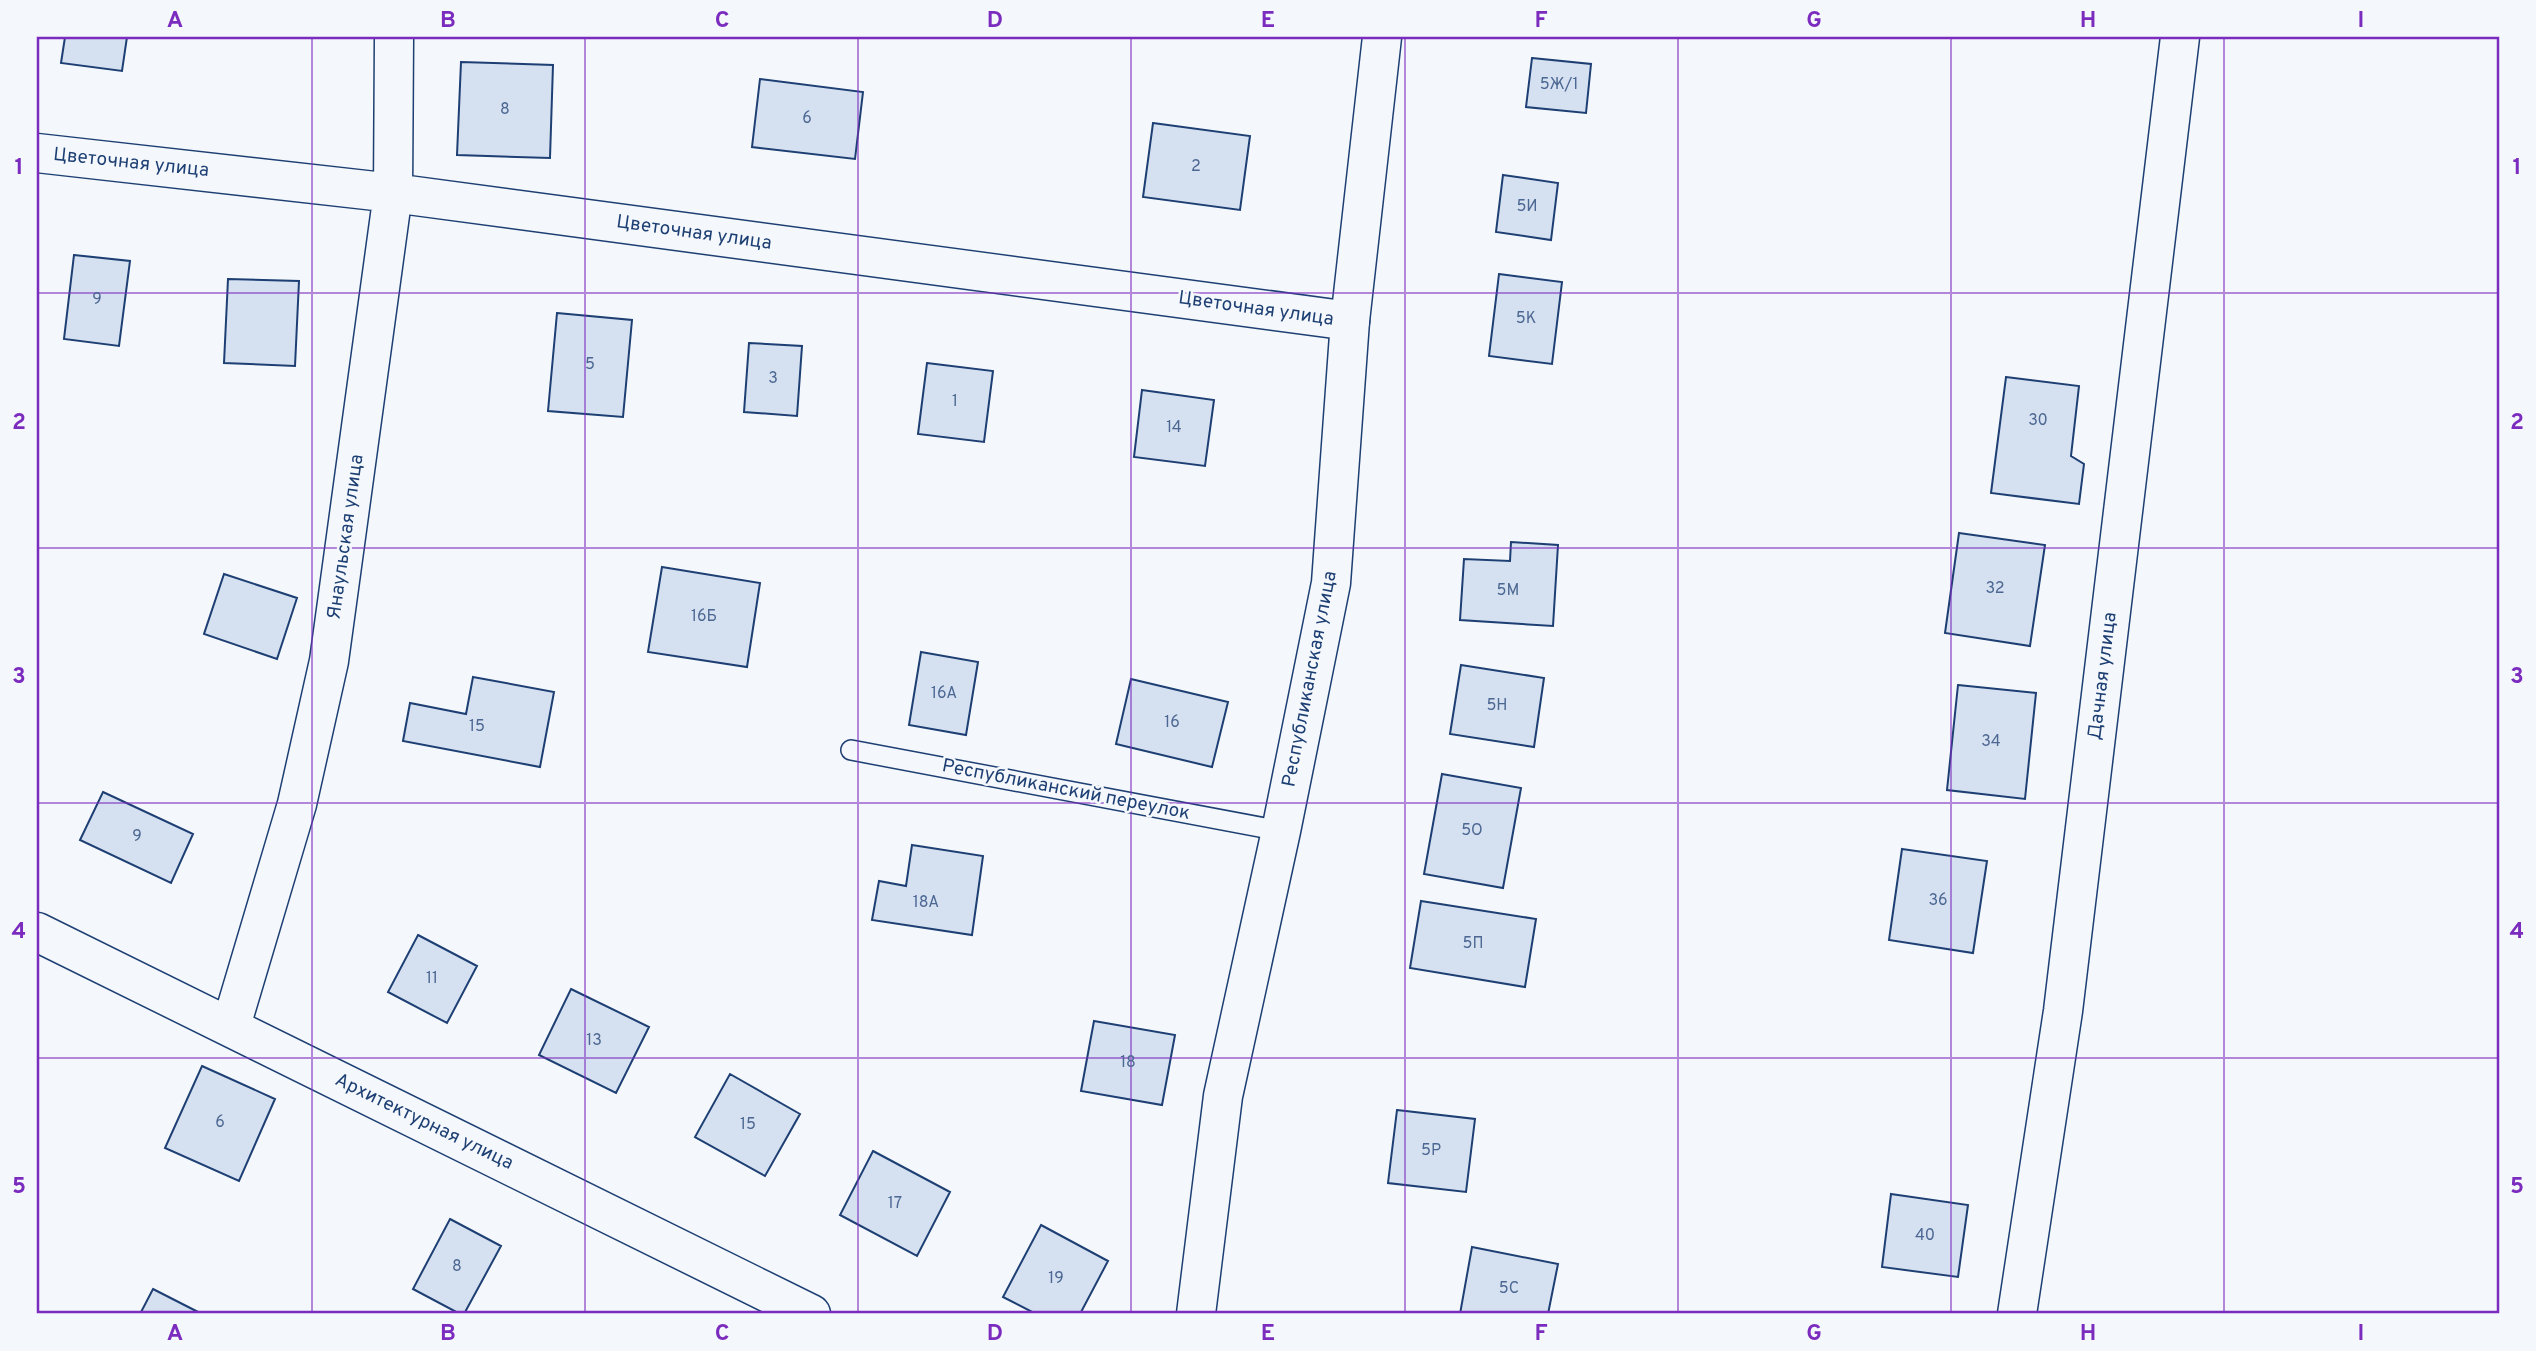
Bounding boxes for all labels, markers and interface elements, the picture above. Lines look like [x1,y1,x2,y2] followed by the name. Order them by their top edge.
[167,7,183,36] text: A
[440,7,456,36] text: B
[715,7,729,36] text: C
[987,7,1003,36] text: D
[1261,7,1275,36] text: E
[1534,7,1548,36] text: F
[1806,7,1822,36] text: G
[2080,7,2096,36] text: H
[2358,7,2364,36] text: I
[1540,75,1578,95] house number: 5Ж/1
[500,100,510,120] house number: 8
[802,109,812,129] house number: 6
[52,143,210,183] street label: Цветочная улица
[14,154,24,183] text: 1
[2512,154,2522,183] text: 1
[1191,157,1201,177] house number: 2
[1516,197,1538,217] house number: 5И
[615,210,773,256] street label: Цветочная улица
[1177,286,1335,332] street label: Цветочная улица
[92,290,102,310] house number: 9
[1516,309,1536,329] house number: 5К
[585,355,595,375] house number: 5
[768,369,778,389] house number: 3
[952,392,958,412] house number: 1
[12,409,26,438] text: 2
[2510,409,2524,438] text: 2
[2028,411,2048,431] house number: 30
[1166,418,1182,438] house number: 14
[323,453,369,621] street label: Янаульская улица
[1277,569,1343,789] street label: Республиканская улица
[1985,579,2005,599] house number: 32
[1497,581,1519,601] house number: 5М
[691,607,717,627] house number: 16Б
[2083,611,2123,741] street label: Дачная улица
[12,663,26,692] text: 3
[2510,663,2524,692] text: 3
[931,684,957,704] house number: 16А
[1486,696,1508,716] house number: 5Н
[1164,713,1180,733] house number: 16
[469,717,485,737] house number: 15
[1981,732,2001,752] house number: 34
[940,754,1192,826] street label: Республиканский переулок
[1461,821,1483,841] house number: 5О
[132,827,142,847] house number: 9
[1928,891,1948,911] house number: 36
[913,893,939,913] house number: 18А
[12,918,26,947] text: 4
[2510,918,2524,947] text: 4
[1463,934,1483,954] house number: 5П
[426,969,438,989] house number: 11
[586,1031,602,1051] house number: 13
[1120,1053,1136,1073] house number: 18
[331,1068,517,1176] street label: Архитектурная улица
[215,1113,225,1133] house number: 6
[740,1115,756,1135] house number: 15
[1421,1141,1441,1161] house number: 5Р
[12,1173,26,1202] text: 5
[2510,1173,2524,1202] text: 5
[888,1194,902,1214] house number: 17
[1915,1226,1935,1246] house number: 40
[452,1257,462,1277] house number: 8
[1048,1269,1064,1289] house number: 19
[1499,1279,1519,1299] house number: 5С
[167,1320,183,1349] text: A
[440,1320,456,1349] text: B
[715,1320,729,1349] text: C
[987,1320,1003,1349] text: D
[1261,1320,1275,1349] text: E
[1534,1320,1548,1349] text: F
[1806,1320,1822,1349] text: G
[2080,1320,2096,1349] text: H
[2358,1320,2364,1349] text: I

